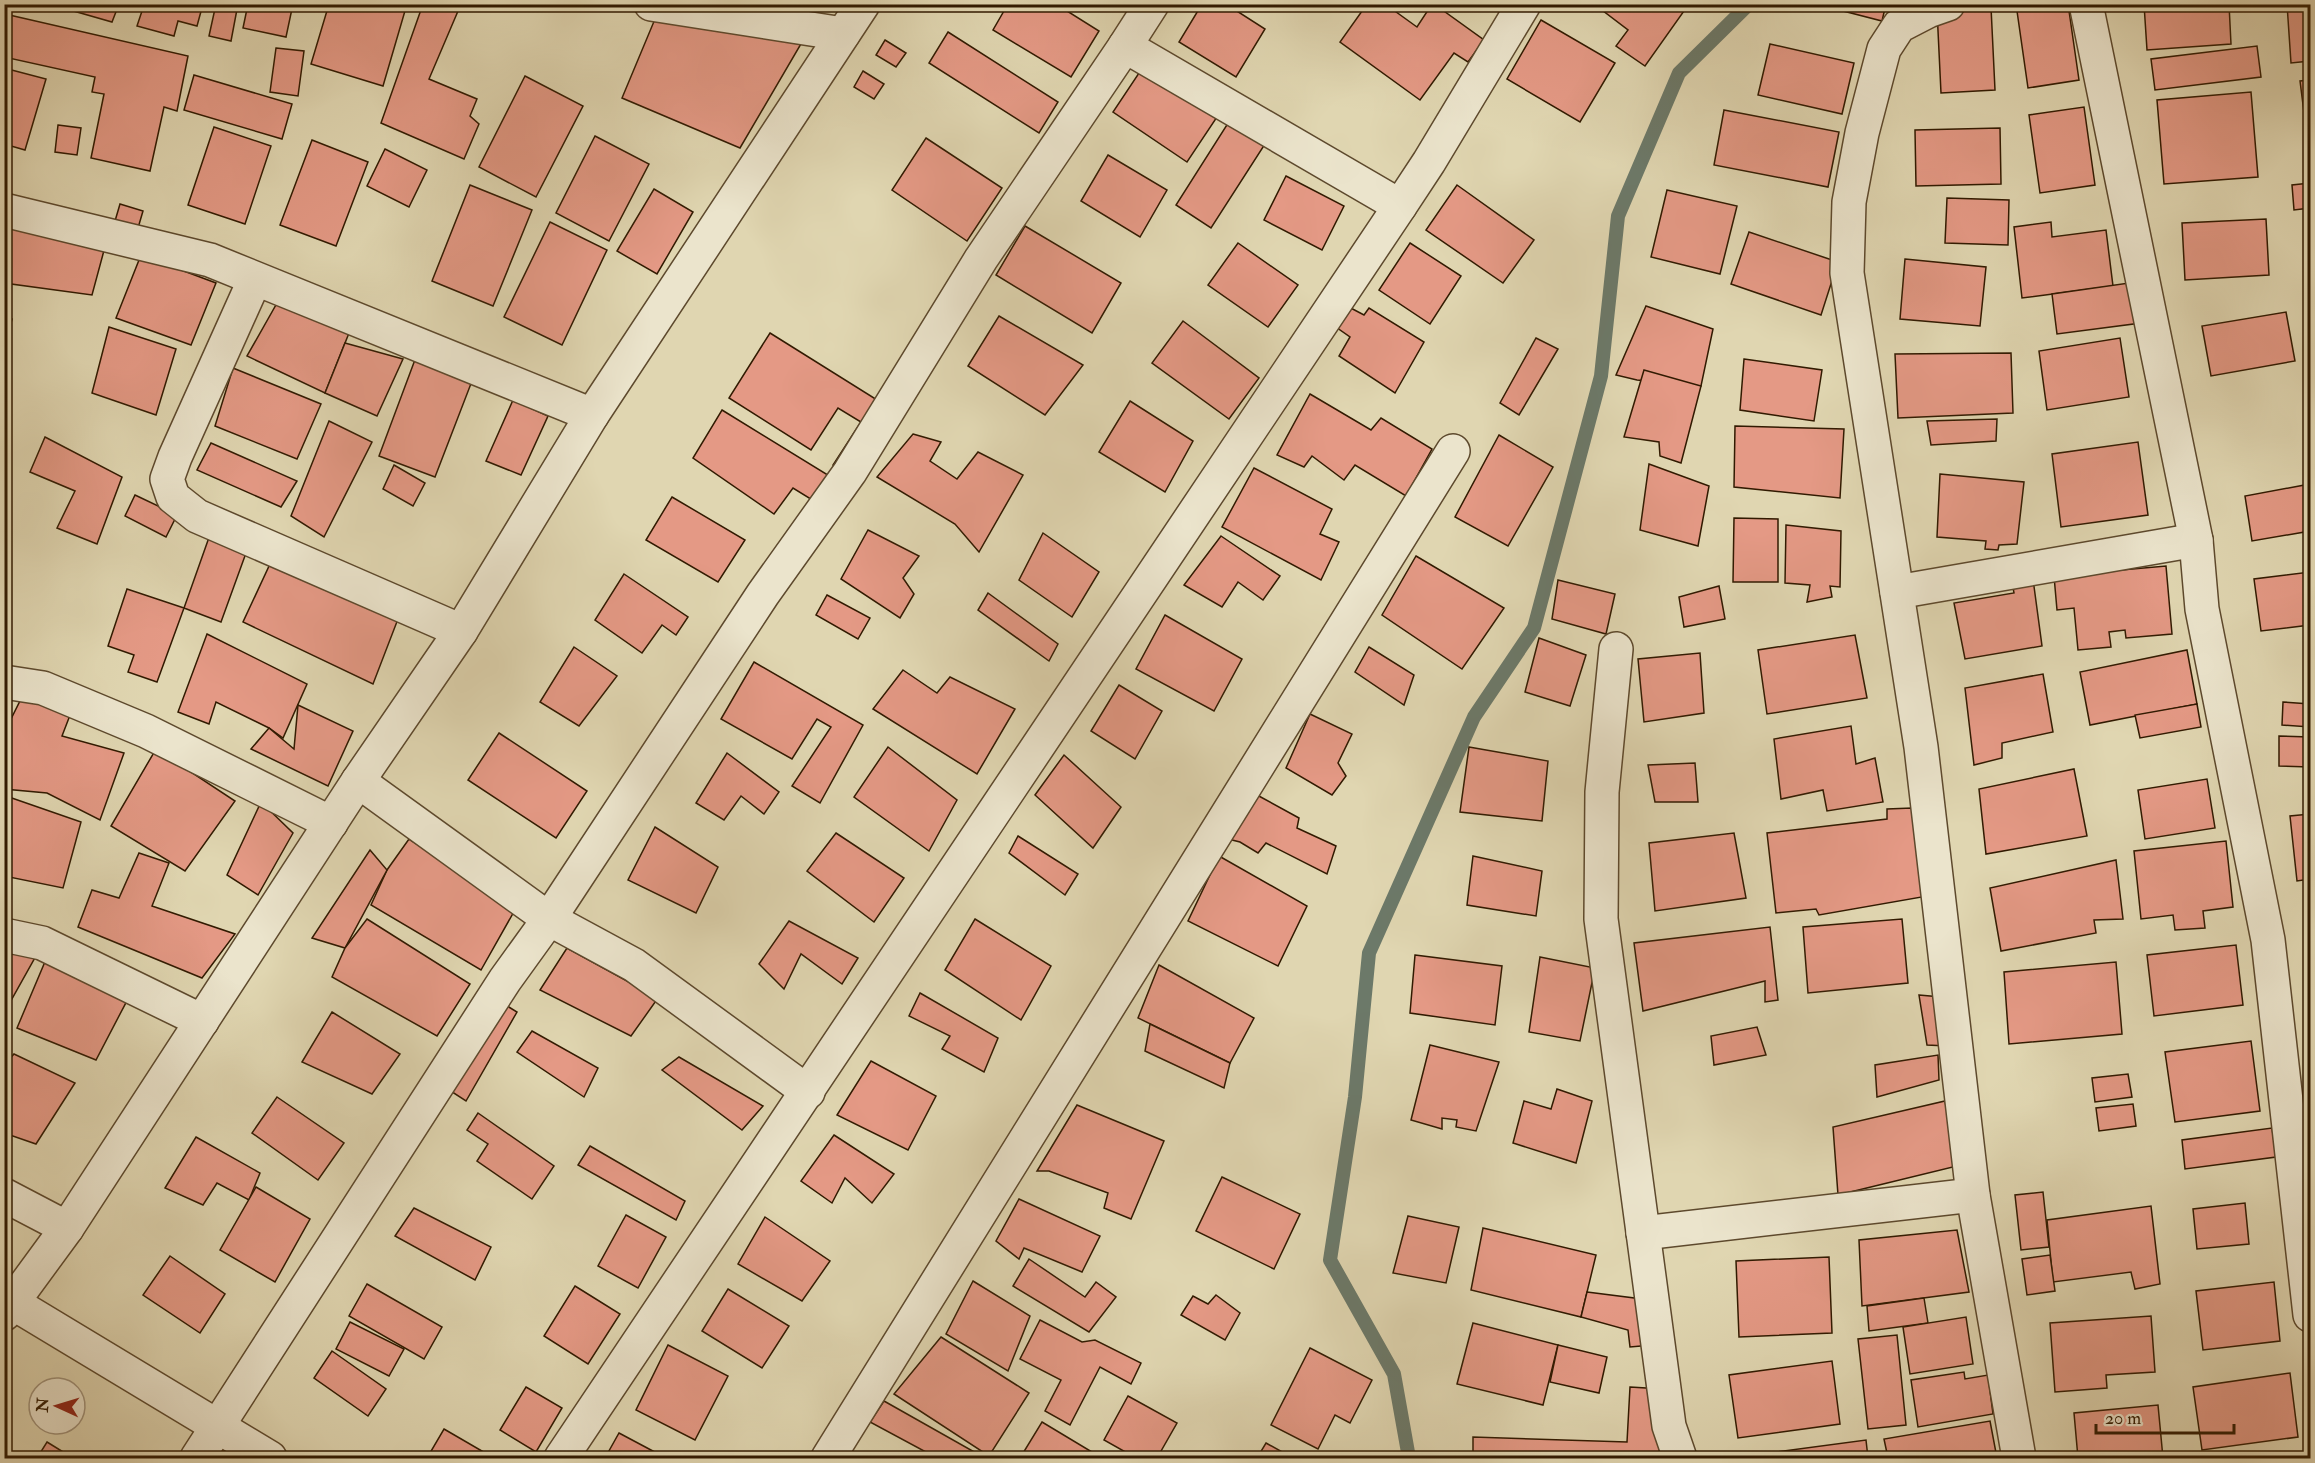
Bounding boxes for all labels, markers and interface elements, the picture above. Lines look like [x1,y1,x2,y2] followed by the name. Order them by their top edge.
[27,1376,87,1436] north arrow
[32,1397,54,1414] text: N
[2096,1397,2234,1435] scale bar
[2105,1407,2141,1430] text: 20 m

